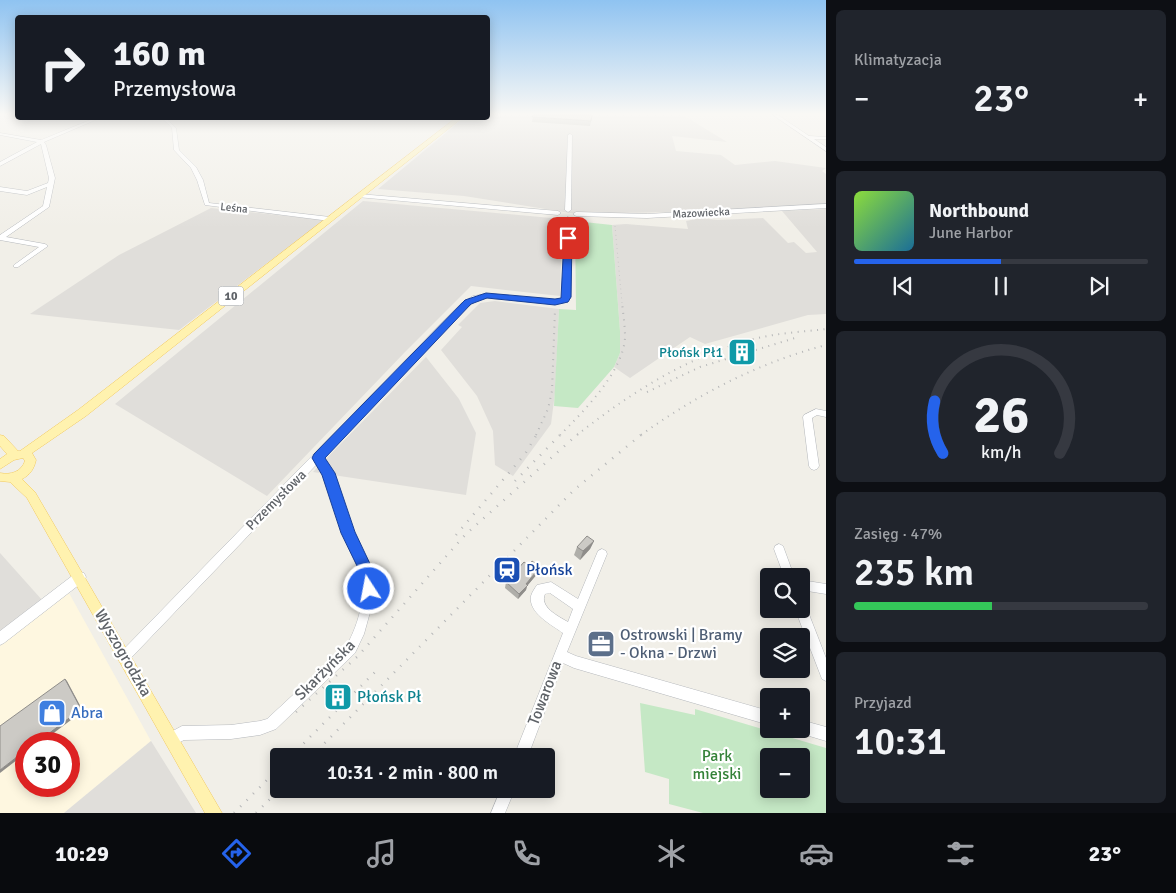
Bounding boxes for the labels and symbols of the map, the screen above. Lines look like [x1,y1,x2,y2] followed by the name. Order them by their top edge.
[220,200,249,216] street label: Leśna
[672,205,731,221] street label: Mazowiecka
[547,217,589,259] pin
[218,286,244,306] road number: 10
[727,337,757,367] building icon: Płońsk Pł1
[659,344,723,361] place label: Płońsk Pł1
[242,466,310,534] street label: Przemysłowa
[492,555,522,585] station icon: Płońsk
[526,560,573,580] place label: Płońsk
[342,562,394,614] position arrow
[90,606,156,700] street label: Wyszogrodzka
[620,625,743,663] place label: Ostrowski | Bramy - Okna - Drzwi
[586,629,616,659] office icon: Ostrowski | Bramy - Okna - Drzwi
[291,636,359,704] street label: Skarżyńska
[524,658,566,728] street label: Towarowa
[323,682,353,712] building icon: Płońsk Pł
[357,687,421,707] place label: Płońsk Pł
[37,698,67,728] shop icon: Abra
[71,703,103,723] place label: Abra
[15,732,80,797] speed limit sign: 30
[693,746,741,784] park label: Park miejski

